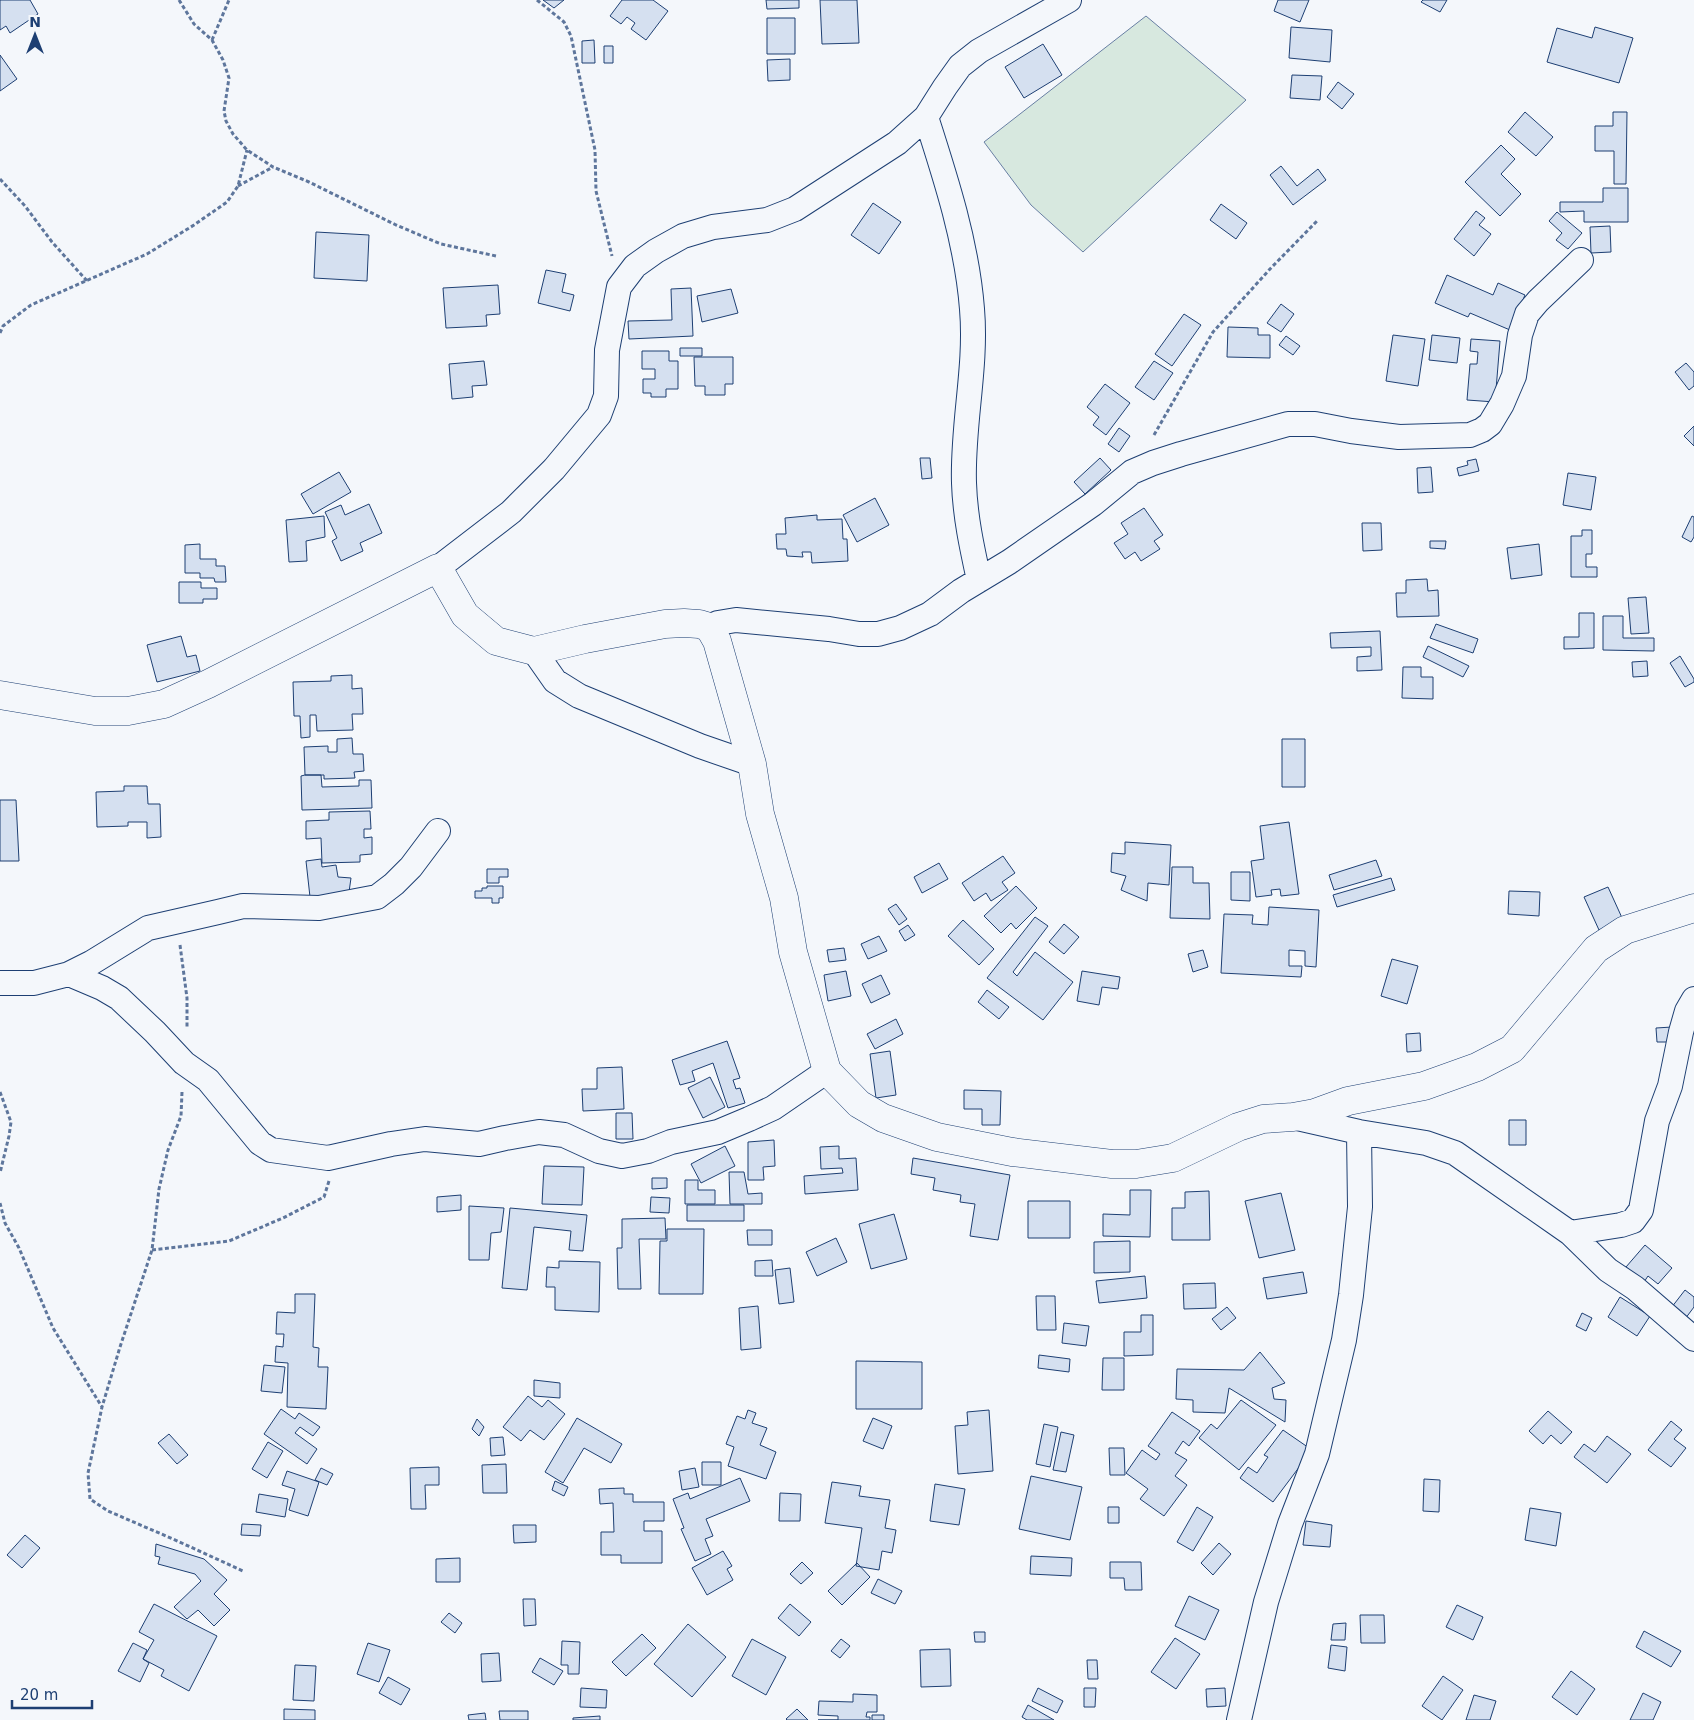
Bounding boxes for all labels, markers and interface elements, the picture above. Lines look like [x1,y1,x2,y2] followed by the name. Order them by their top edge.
[10,10,60,60] north arrow
[29,14,41,30] text: N
[12,1678,92,1710] scale bar
[20,1686,58,1704] text: 20 m

